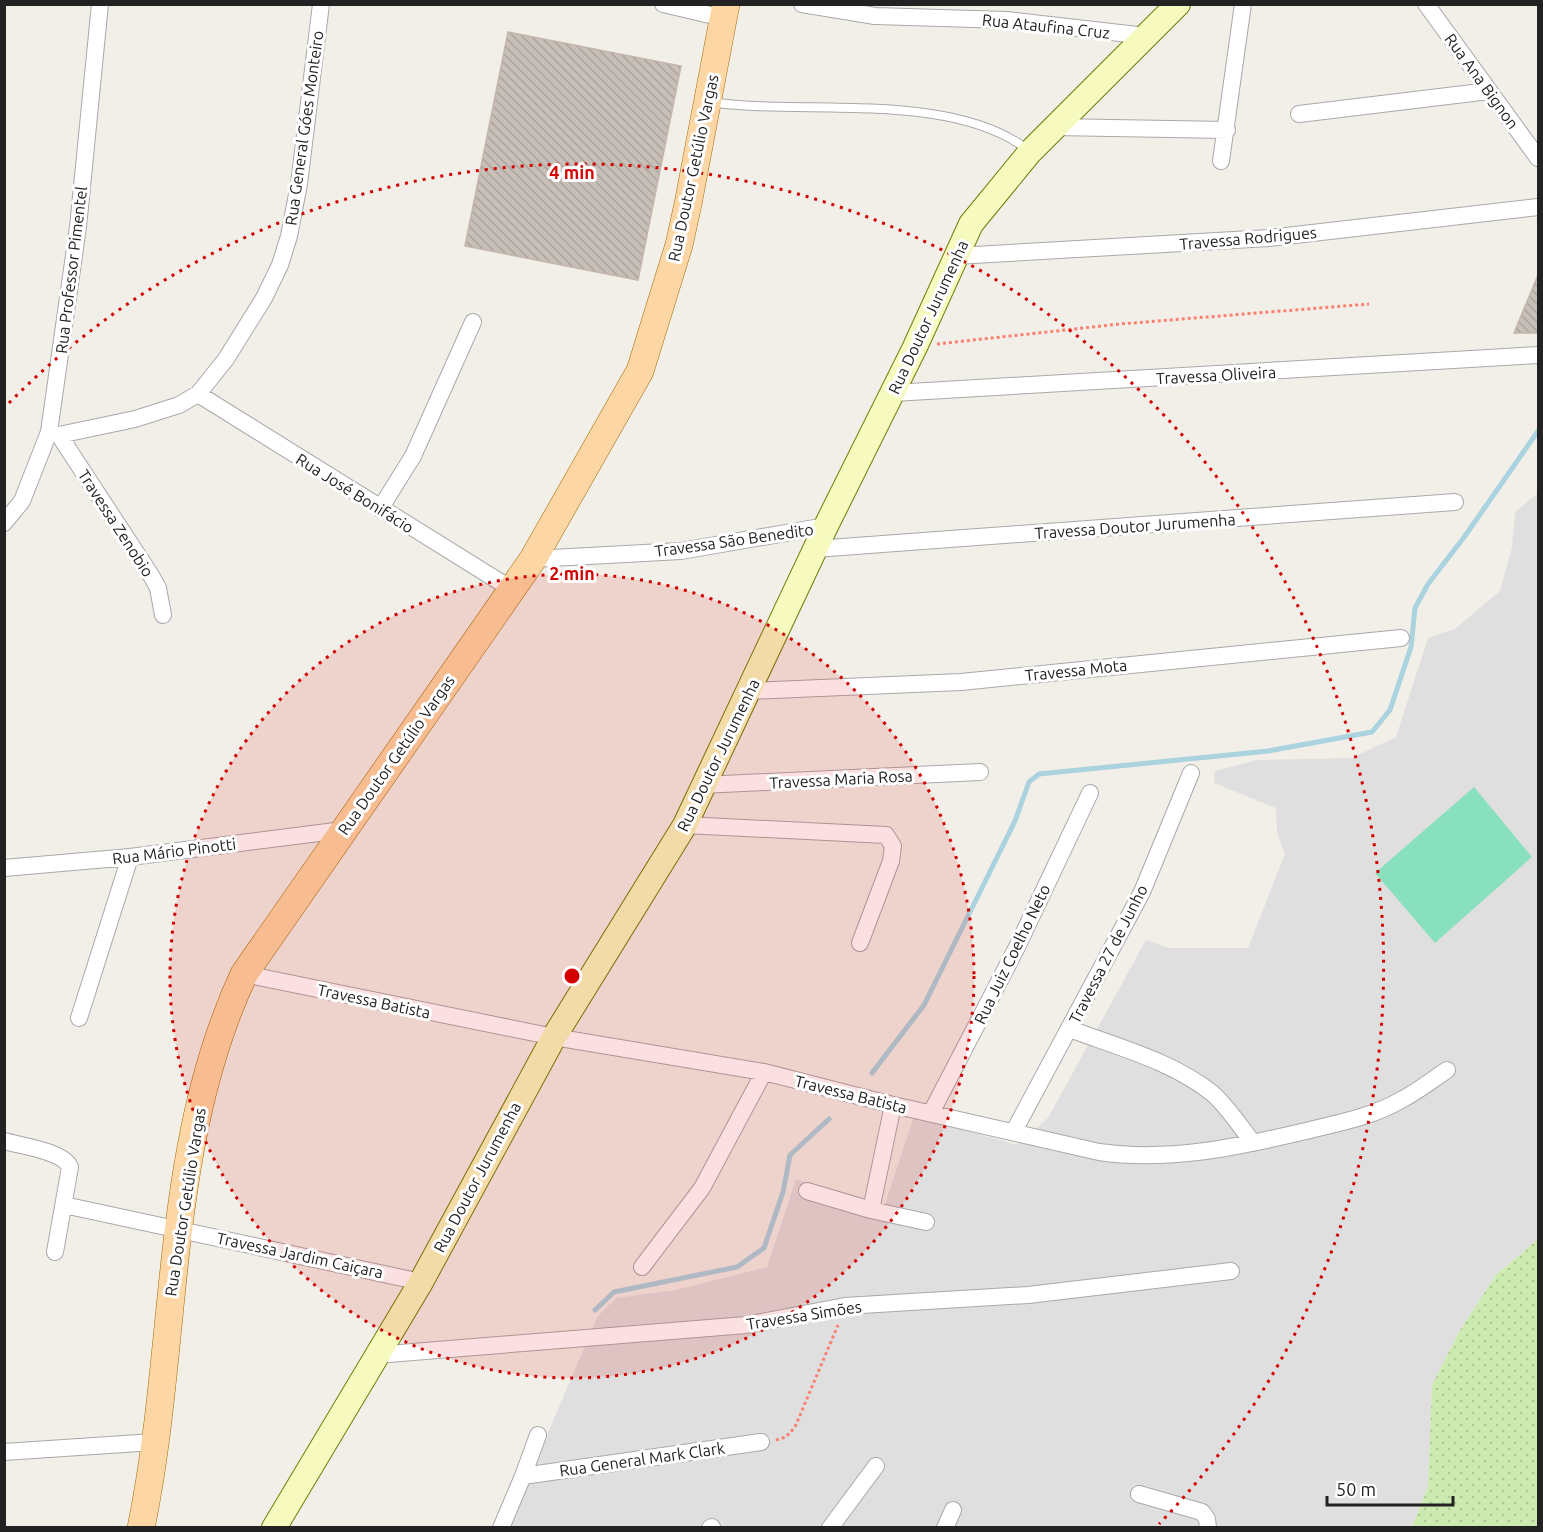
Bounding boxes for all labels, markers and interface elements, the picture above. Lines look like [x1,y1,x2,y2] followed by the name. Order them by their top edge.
[981,10,1111,42] street label: Rua Ataufina Cruz
[281,29,327,227] street label: Rua General Góes Monteiro
[1441,30,1523,132] street label: Rua Ana Bignon
[664,73,722,263] street label: Rua Doutor Getúlio Vargas
[549,162,595,182] text: 4 min
[52,185,90,355] street label: Rua Professor Pimentel
[1179,223,1317,253] street label: Travessa Rodrigues
[884,237,972,397] street label: Rua Doutor Jurumenha
[1155,363,1277,387] street label: Travessa Oliveira
[293,450,417,536] street label: Rua José Bonifácio
[75,466,157,580] street label: Travessa Zenobio
[1034,510,1236,542] street label: Travessa Doutor Jurumenha
[653,520,815,560] street label: Travessa São Benedito
[549,563,595,583] text: 2 min
[1024,656,1128,684] street label: Travessa Mota
[334,672,458,838] street label: Rua Doutor Getúlio Vargas
[673,676,763,834] street label: Rua Doutor Jurumenha
[769,766,913,792] street label: Travessa Maria Rosa
[111,834,237,868] street label: Rua Mário Pinotti
[970,881,1054,1027] street label: Rua Juiz Coelho Neto
[1065,882,1151,1026] street label: Travessa 27 de Junho
[562,966,582,986] centre of rings
[316,980,432,1022] street label: Travessa Batista
[793,1071,909,1117] street label: Travessa Batista
[430,1099,524,1255] street label: Rua Doutor Jurumenha
[161,1106,209,1298] street label: Rua Doutor Getúlio Vargas
[215,1229,385,1281] street label: Travessa Jardim Caiçara
[745,1297,863,1333] street label: Travessa Simões
[558,1438,726,1480] street label: Rua General Mark Clark
[1327,1469,1453,1507] scale bar
[1336,1479,1376,1499] text: 50 m

